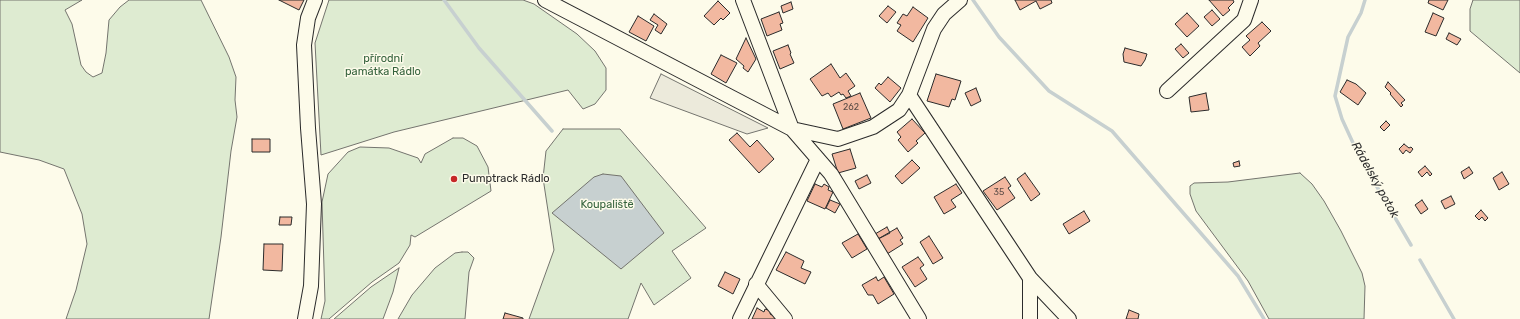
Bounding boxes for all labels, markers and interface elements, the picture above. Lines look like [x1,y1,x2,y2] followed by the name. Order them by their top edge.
[345,52,421,78] park label: přírodní památka Rádlo
[843,102,859,112] house number: 262
[1348,139,1402,221] water label: Rádelský potok
[462,172,550,186] place label: Pumptrack Rádlo
[449,174,459,184] marker: Pumptrack Rádlo
[994,187,1004,197] house number: 35
[580,198,634,212] park label: Koupaliště

